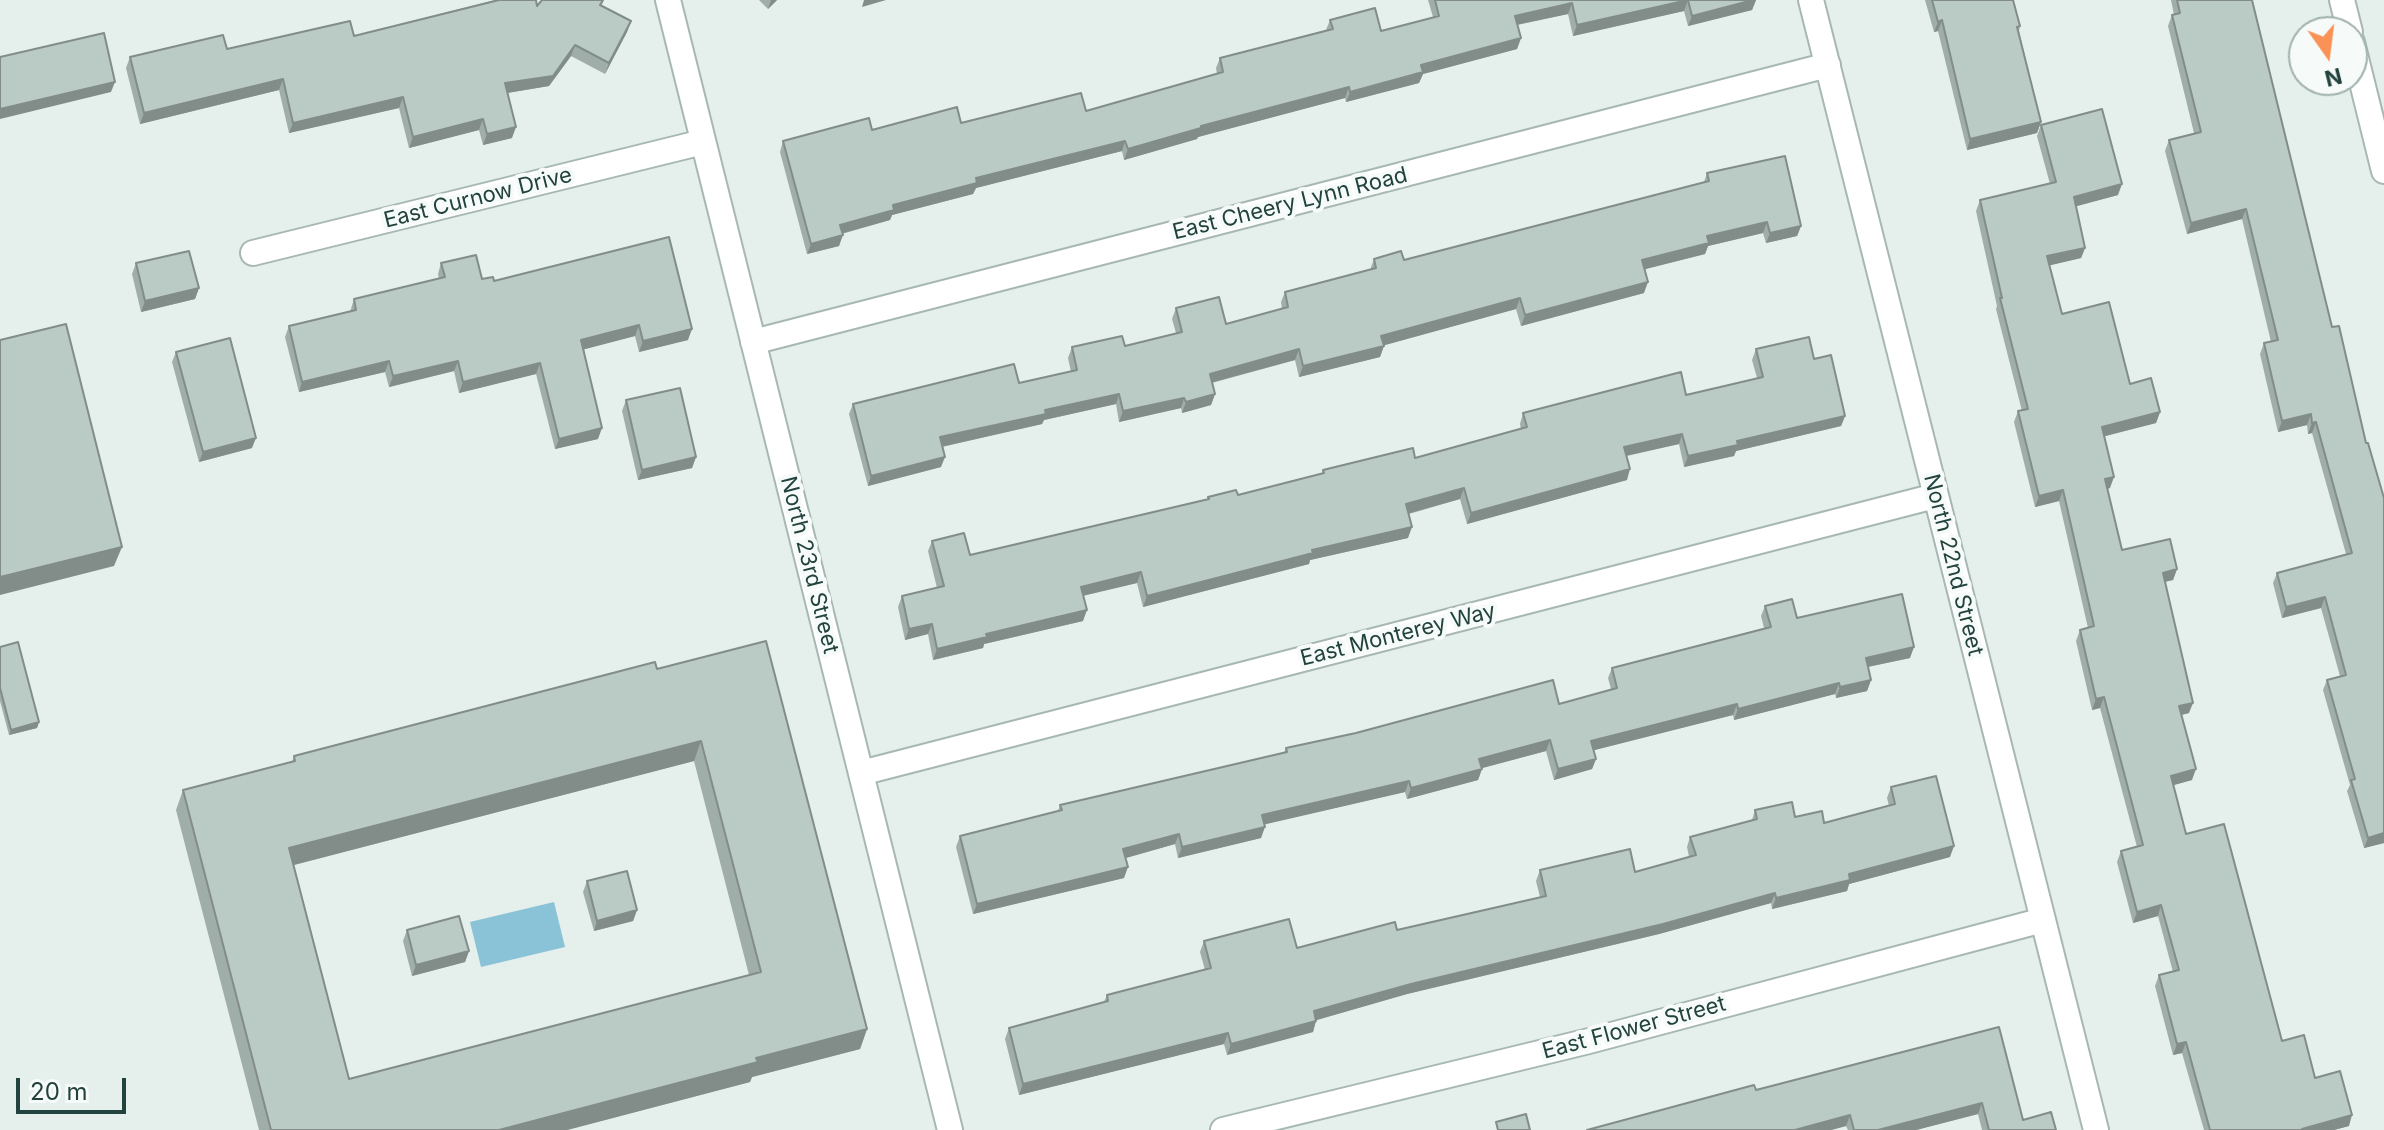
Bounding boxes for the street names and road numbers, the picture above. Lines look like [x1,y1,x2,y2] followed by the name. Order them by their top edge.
[381,162,575,234] street label: East Curnow Drive
[1170,162,1410,246] street label: East Cheery Lynn Road
[1918,471,1988,659] street label: North 22nd Street
[774,474,844,656] street label: North 23rd Street
[1298,598,1498,672] street label: East Monterey Way
[1539,991,1729,1065] street label: East Flower Street

